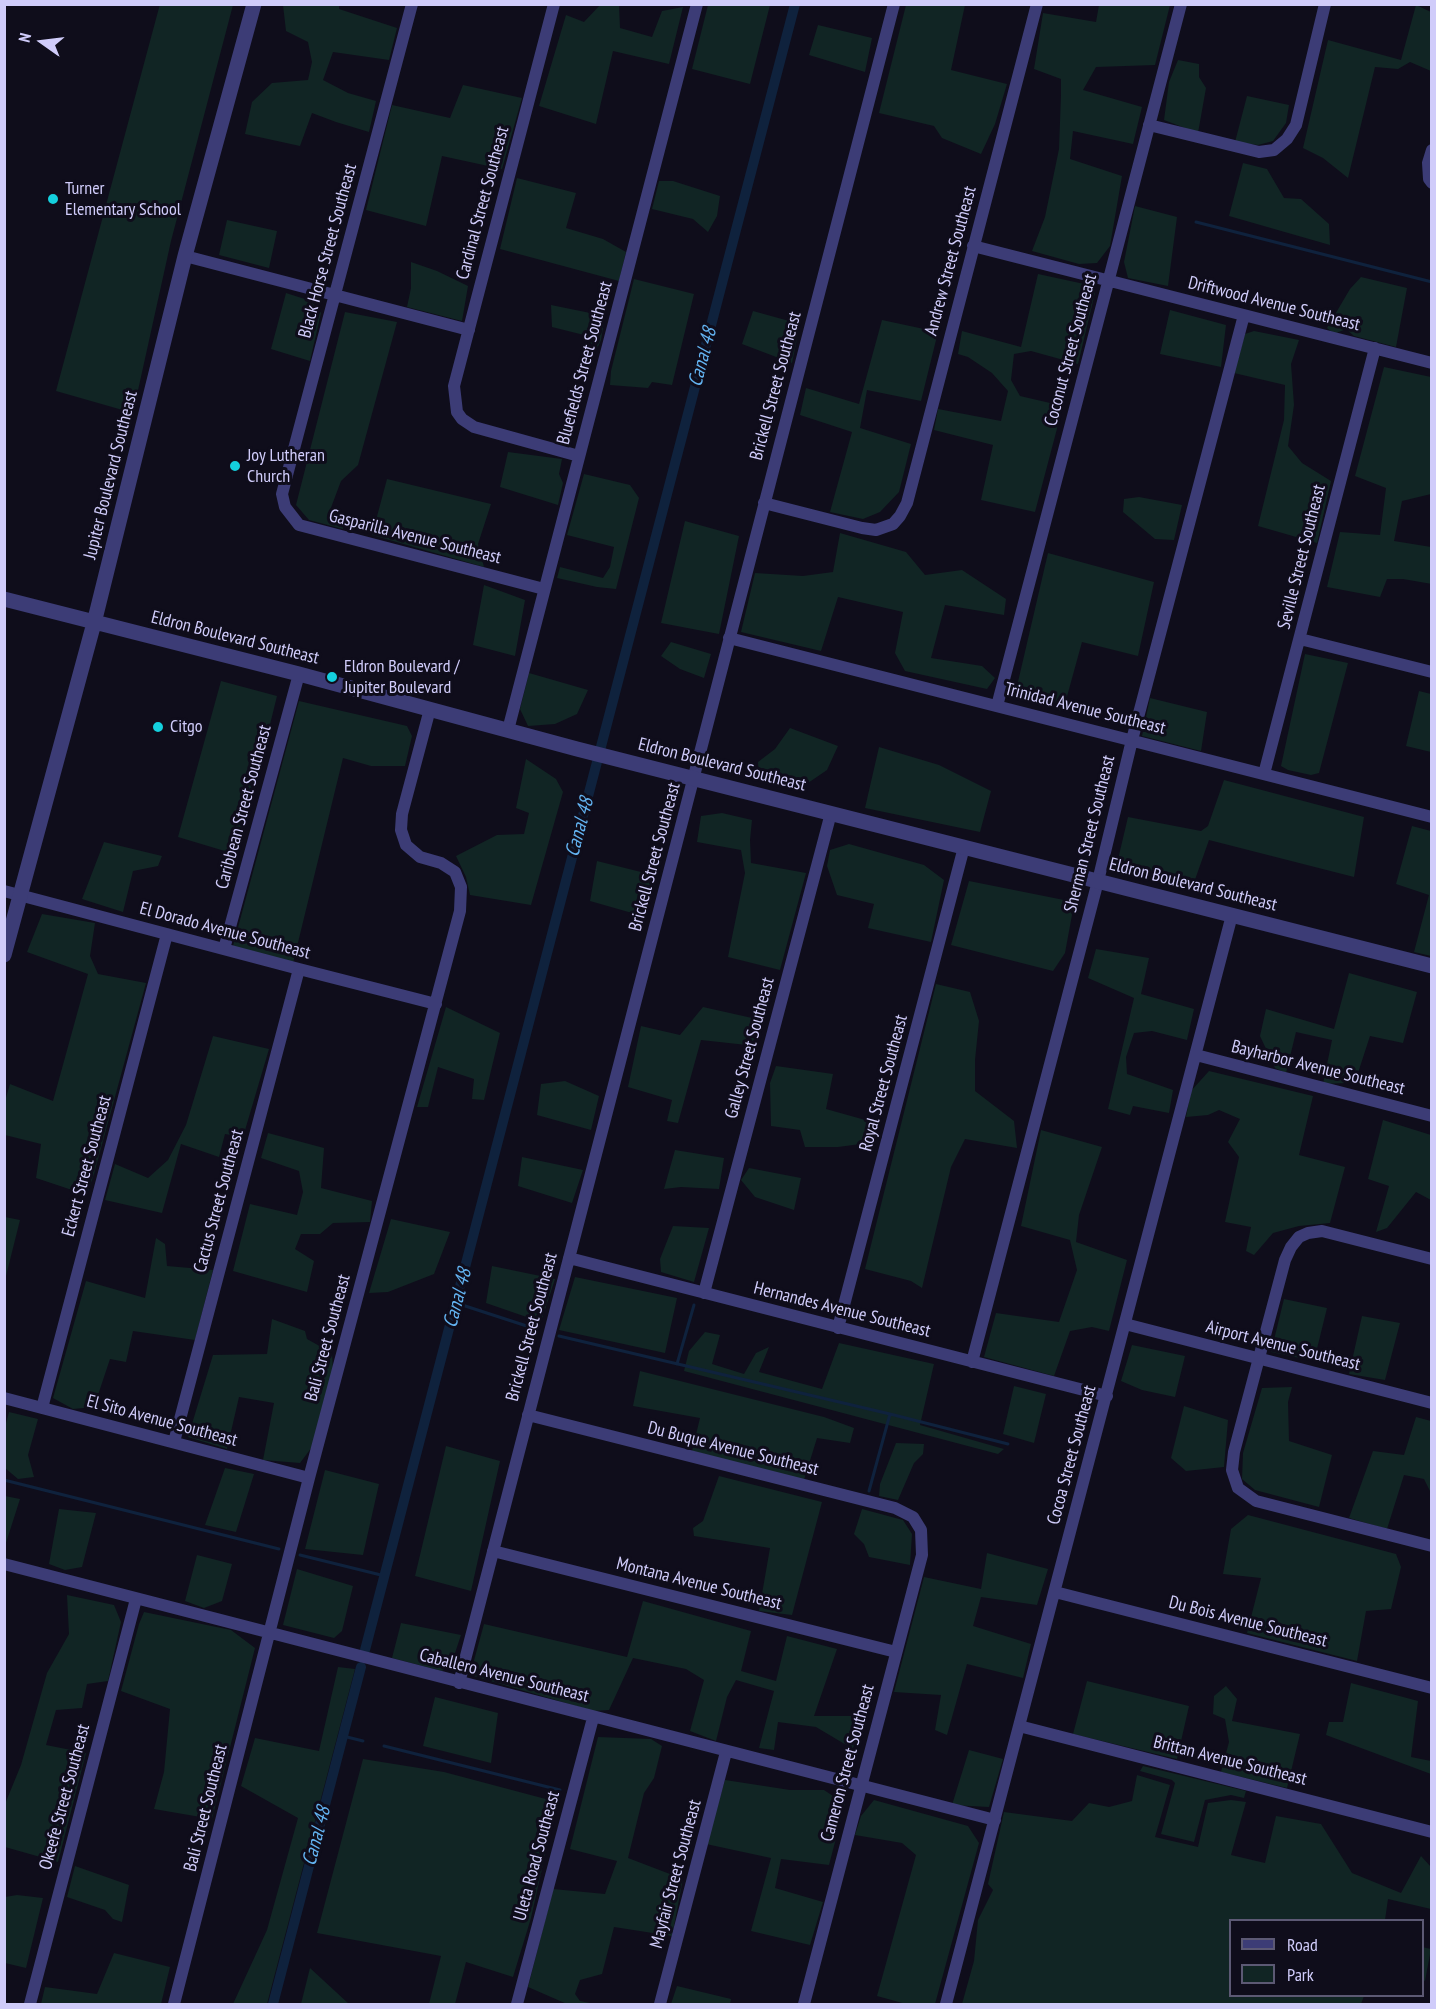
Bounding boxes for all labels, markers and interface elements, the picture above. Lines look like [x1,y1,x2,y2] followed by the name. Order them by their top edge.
[12,12,72,72] north arrow
[14,31,35,44] text: N
[452,124,514,282] street label: Cardinal Street Southeast
[294,161,362,341] street label: Black Horse Street Southeast
[65,178,181,220] place label: Turner Elementary School
[921,184,981,338] street label: Andrew Street Southeast
[46,192,60,206] marker: Turner Elementary School
[1040,271,1102,429] street label: Coconut Street Southeast
[1186,272,1362,336] street label: Driftwood Avenue Southeast
[553,279,617,447] street label: Bluefields Street Southeast
[746,309,806,463] street label: Brickell Street Southeast
[684,325,722,389] water label: Canal 48
[80,389,142,561] street label: Jupiter Boulevard Southeast
[247,445,325,488] place label: Joy Lutheran Church
[228,459,242,473] marker: Joy Lutheran Church
[1274,482,1330,632] street label: Seville Street Southeast
[327,505,503,569] street label: Gasparilla Avenue Southeast
[149,607,321,669] street label: Eldron Boulevard Southeast
[344,656,460,698] place label: Eldron Boulevard / Jupiter Boulevard
[325,670,339,684] marker: Eldron Boulevard / Jupiter Boulevard
[1002,679,1168,739] street label: Trinidad Avenue Southeast
[170,716,203,738] place label: Citgo
[151,720,165,734] marker: Citgo
[212,723,276,891] street label: Caribbean Street Southeast
[636,734,808,796] street label: Eldron Boulevard Southeast
[1060,753,1120,915] street label: Sherman Street Southeast
[625,780,685,934] street label: Brickell Street Southeast
[561,795,599,859] water label: Canal 48
[1107,854,1279,916] street label: Eldron Boulevard Southeast
[137,898,313,964] street label: El Dorado Avenue Southeast
[721,975,779,1121] street label: Galley Street Southeast
[855,1012,913,1154] street label: Royal Street Southeast
[1229,1036,1407,1100] street label: Bayharbor Avenue Southeast
[58,1093,116,1239] street label: Eckert Street Southeast
[190,1127,248,1275] street label: Cactus Street Southeast
[502,1250,562,1404] street label: Brickell Street Southeast
[439,1266,477,1330] water label: Canal 48
[301,1272,355,1404] street label: Bali Street Southeast
[751,1278,933,1342] street label: Hernandes Avenue Southeast
[1204,1316,1362,1376] street label: Airport Avenue Southeast
[1043,1383,1101,1527] street label: Cocoa Street Southeast
[84,1391,240,1451] street label: El Sito Avenue Southeast
[645,1417,821,1481] street label: Du Buque Avenue Southeast
[614,1553,784,1615] street label: Montana Avenue Southeast
[1167,1592,1329,1652] street label: Du Bois Avenue Southeast
[417,1645,591,1707] street label: Caballero Avenue Southeast
[817,1682,879,1844] street label: Cameron Street Southeast
[35,1722,95,1872] street label: Okeefe Street Southeast
[1151,1731,1309,1791] street label: Brittan Avenue Southeast
[180,1742,232,1874] street label: Bali Street Southeast
[509,1789,565,1923] street label: Uleta Road Southeast
[646,1797,706,1951] street label: Mayfair Street Southeast
[298,1804,336,1868] water label: Canal 48
[1229,1919,1424,1997] legend
[1287,1933,1318,1956] text: Road
[1287,1963,1314,1986] text: Park

